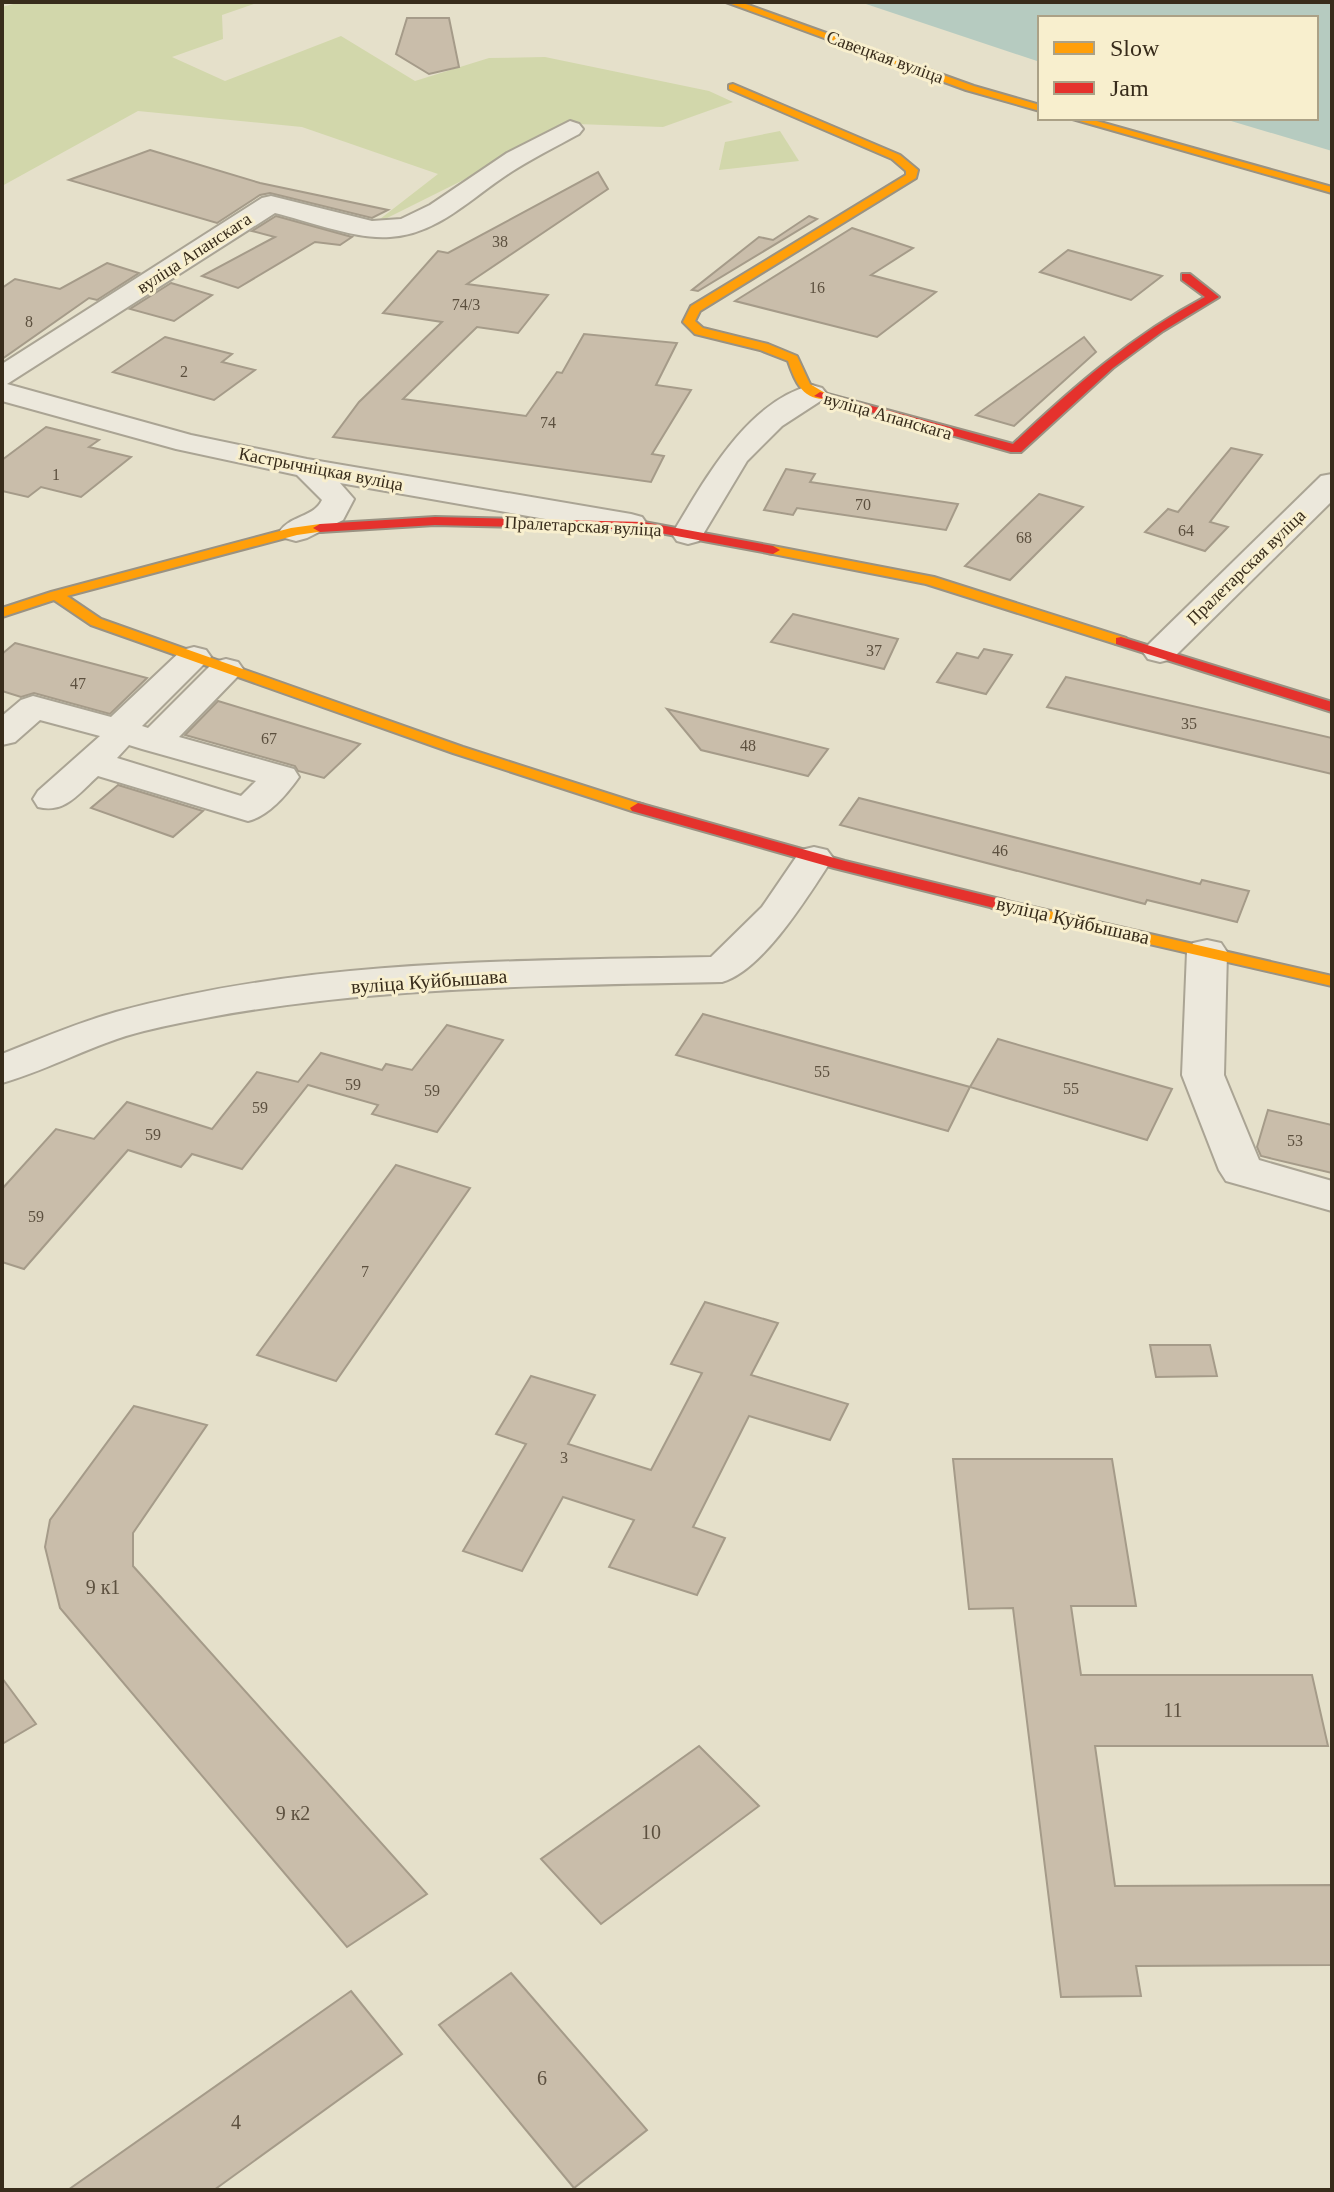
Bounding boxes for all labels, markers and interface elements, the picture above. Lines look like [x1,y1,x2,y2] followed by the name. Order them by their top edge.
[1038,16,1318,120] legend
[824,27,946,87] street label: Савецкая вуліца
[1110,35,1160,61] text: Slow
[1110,75,1149,101] text: Jam
[133,209,255,297] street label: вуліца Апанскага
[492,233,508,250] house number: 38
[809,279,825,296] house number: 16
[452,296,480,313] house number: 74/3
[25,313,33,330] house number: 8
[180,363,188,380] house number: 2
[822,388,954,444] street label: вуліца Апанскага
[540,414,556,431] house number: 74
[237,443,405,495] street label: Кастрычніцкая вуліца
[52,466,60,483] house number: 1
[855,496,871,513] house number: 70
[1183,505,1309,629] street label: Пралетарская вуліца
[504,512,662,540] street label: Пралетарская вуліца
[1178,522,1194,539] house number: 64
[1016,529,1032,546] house number: 68
[866,642,882,659] house number: 37
[70,675,86,692] house number: 47
[1181,715,1197,732] house number: 35
[261,730,277,747] house number: 67
[740,737,756,754] house number: 48
[992,842,1008,859] house number: 46
[994,892,1152,949] street label: вуліца Куйбышава
[350,965,508,998] street label: вуліца Куйбышава
[814,1063,830,1080] house number: 55
[345,1076,361,1093] house number: 59
[1063,1080,1079,1097] house number: 55
[424,1082,440,1099] house number: 59
[252,1099,268,1116] house number: 59
[145,1126,161,1143] house number: 59
[1287,1132,1303,1149] house number: 53
[28,1208,44,1225] house number: 59
[361,1263,369,1280] house number: 7
[560,1449,568,1466] house number: 3
[86,1576,120,1598] house number: 9 к1
[1163,1699,1183,1721] house number: 11
[276,1802,310,1824] house number: 9 к2
[641,1821,661,1843] house number: 10
[537,2067,547,2089] house number: 6
[231,2111,241,2133] house number: 4

